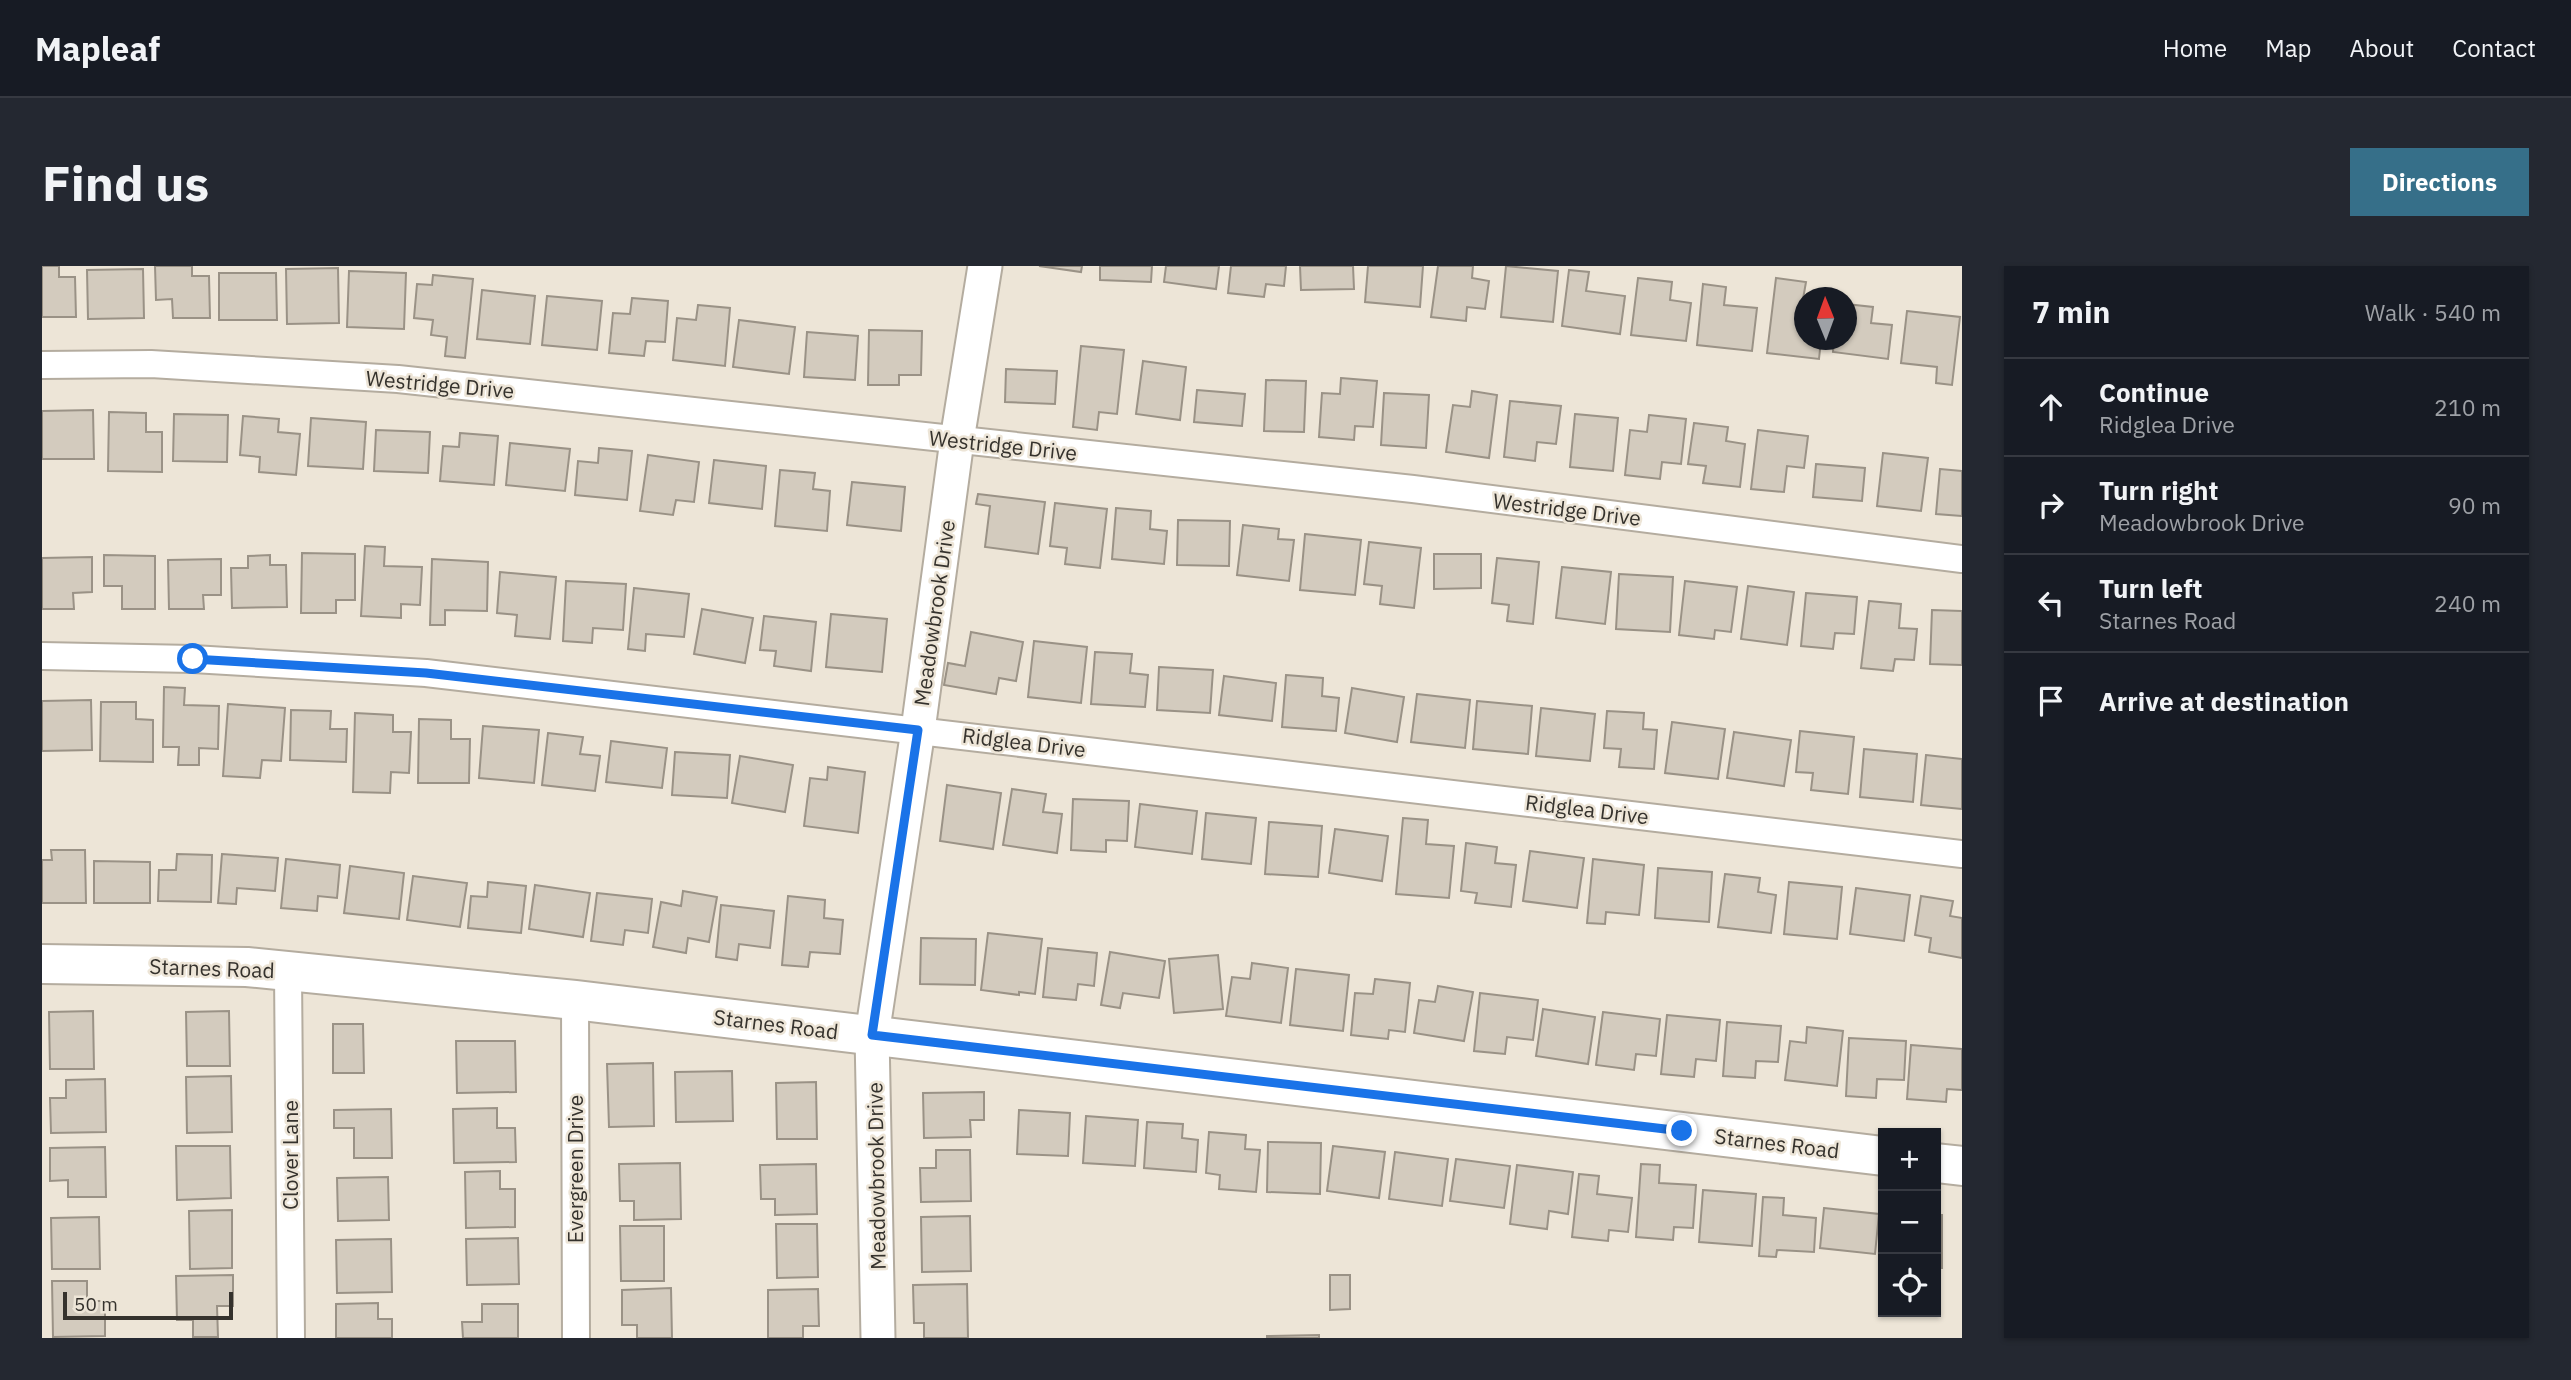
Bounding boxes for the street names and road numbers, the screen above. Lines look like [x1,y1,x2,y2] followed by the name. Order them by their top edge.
[365,364,515,404] street label: Westridge Drive
[928,423,1078,467] street label: Westridge Drive
[1491,486,1643,532] street label: Westridge Drive
[907,518,961,708] street label: Meadowbrook Drive
[961,721,1087,763] street label: Ridglea Drive
[1524,788,1650,830] street label: Ridglea Drive
[149,952,275,984] street label: Starnes Road
[712,1002,840,1046] street label: Starnes Road
[860,1082,892,1270] street label: Meadowbrook Drive
[561,1095,589,1243] street label: Evergreen Drive
[276,1100,304,1210] street label: Clover Lane
[1713,1121,1841,1165] street label: Starnes Road

